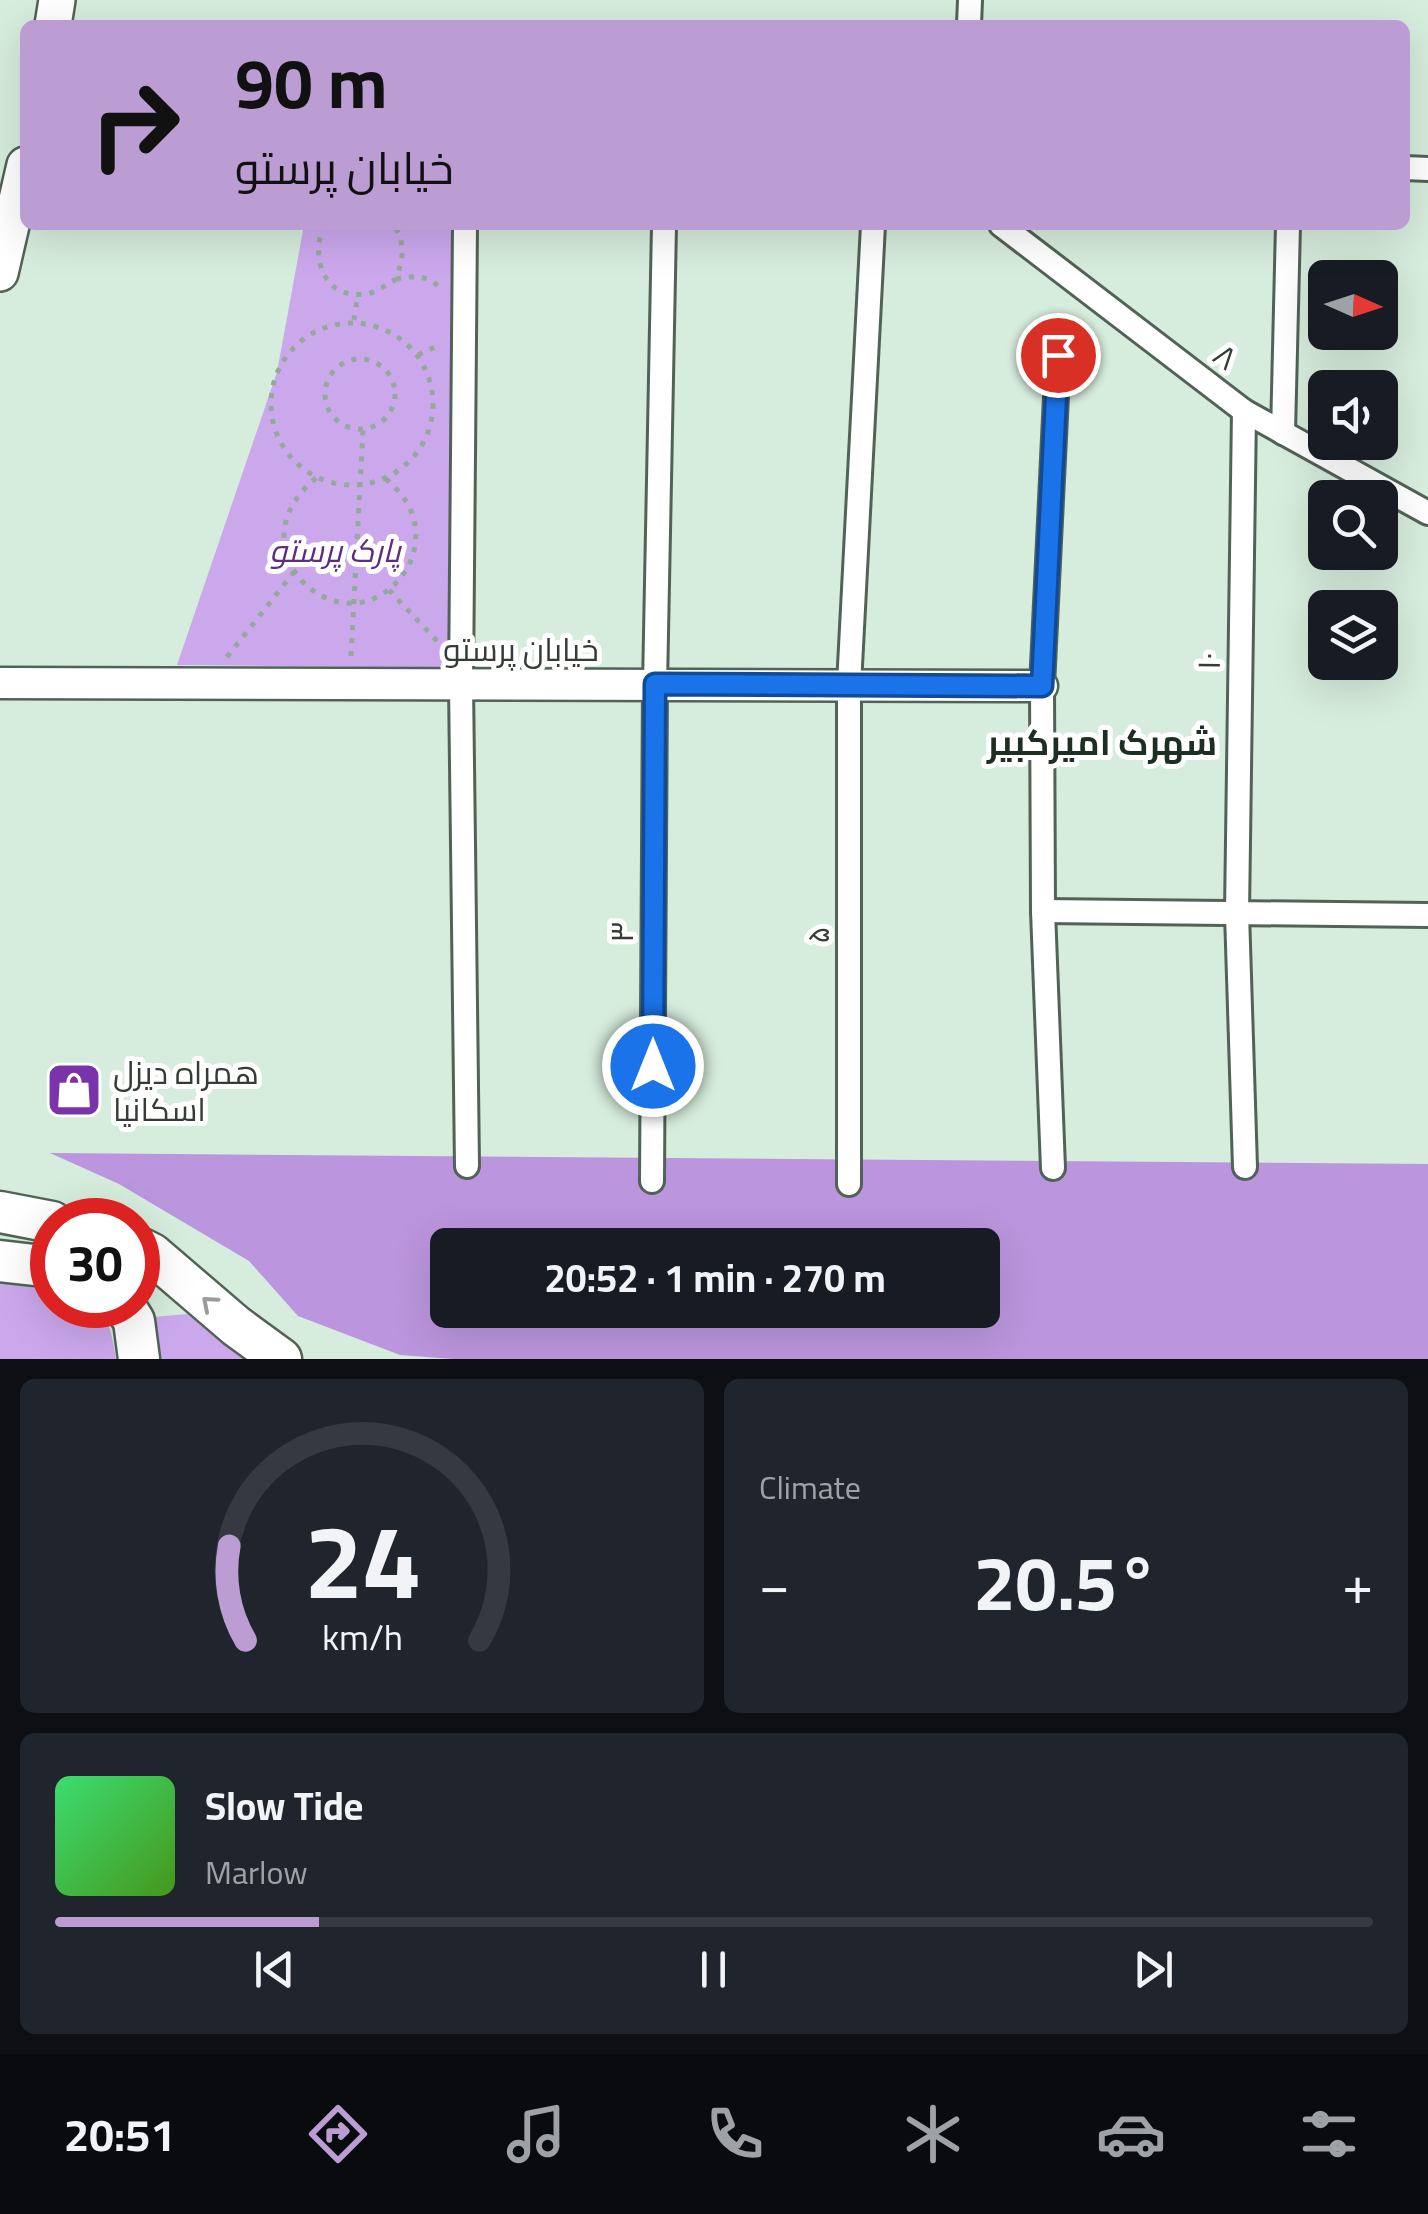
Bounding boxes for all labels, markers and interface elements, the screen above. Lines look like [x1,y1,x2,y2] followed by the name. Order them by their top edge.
[235,17,387,148] text: 90 m
[70,60,200,190] icon: right
[235,125,454,210] text: خیابان پرستو
[1308,260,1398,350] north arrow
[1308,260,1398,680] map controls
[1016,313,1101,398] pin
[1200,326,1252,386] street label: ۸
[1031,328,1086,383] icon: arrive
[1308,370,1398,460] button: sound
[1308,480,1398,570] button: search
[269,520,402,580] park label: پارک پرستو
[1308,590,1398,680] button: layers
[443,619,599,679] street label: خیابان پرستو
[1178,652,1238,670] street label: ۱۰
[986,709,1217,775] district label: شهرک امیرکبیر
[591,921,651,943] street label: ۳
[787,926,847,944] street label: ۵
[601,1014,705,1118] position arrow
[113,1042,259,1139] place label: همراه دیزل اسکانیا
[44,1060,104,1120] shop icon: همراه دیزل اسکانیا
[30,1198,160,1328] speed limit sign: 30
[544,1242,886,1314] text: 20:52 · 1 min · 270 m
[202,1296,221,1314] one-way arrow
[759,1457,861,1517] text: Climate
[304,1462,420,1657] text: 24
[974,1512,1158,1653] text: 20.5°
[759,1532,790,1635] text: −
[1342,1532,1373,1635] text: +
[321,1603,403,1670] text: km/h
[205,1770,363,1842] text: Slow Tide
[205,1842,308,1902] text: Marlow
[247,1942,302,1997] icon: previous
[686,1942,741,1997] icon: pause
[1126,1942,1181,1997] icon: next
[64,2092,175,2177] text: 20:51
[303,2099,373,2169] icon: directions
[501,2099,571,2169] icon: music
[700,2099,770,2169] icon: phone
[898,2099,968,2169] icon: climate
[1096,2099,1166,2169] icon: car
[1294,2099,1364,2169] icon: filters

